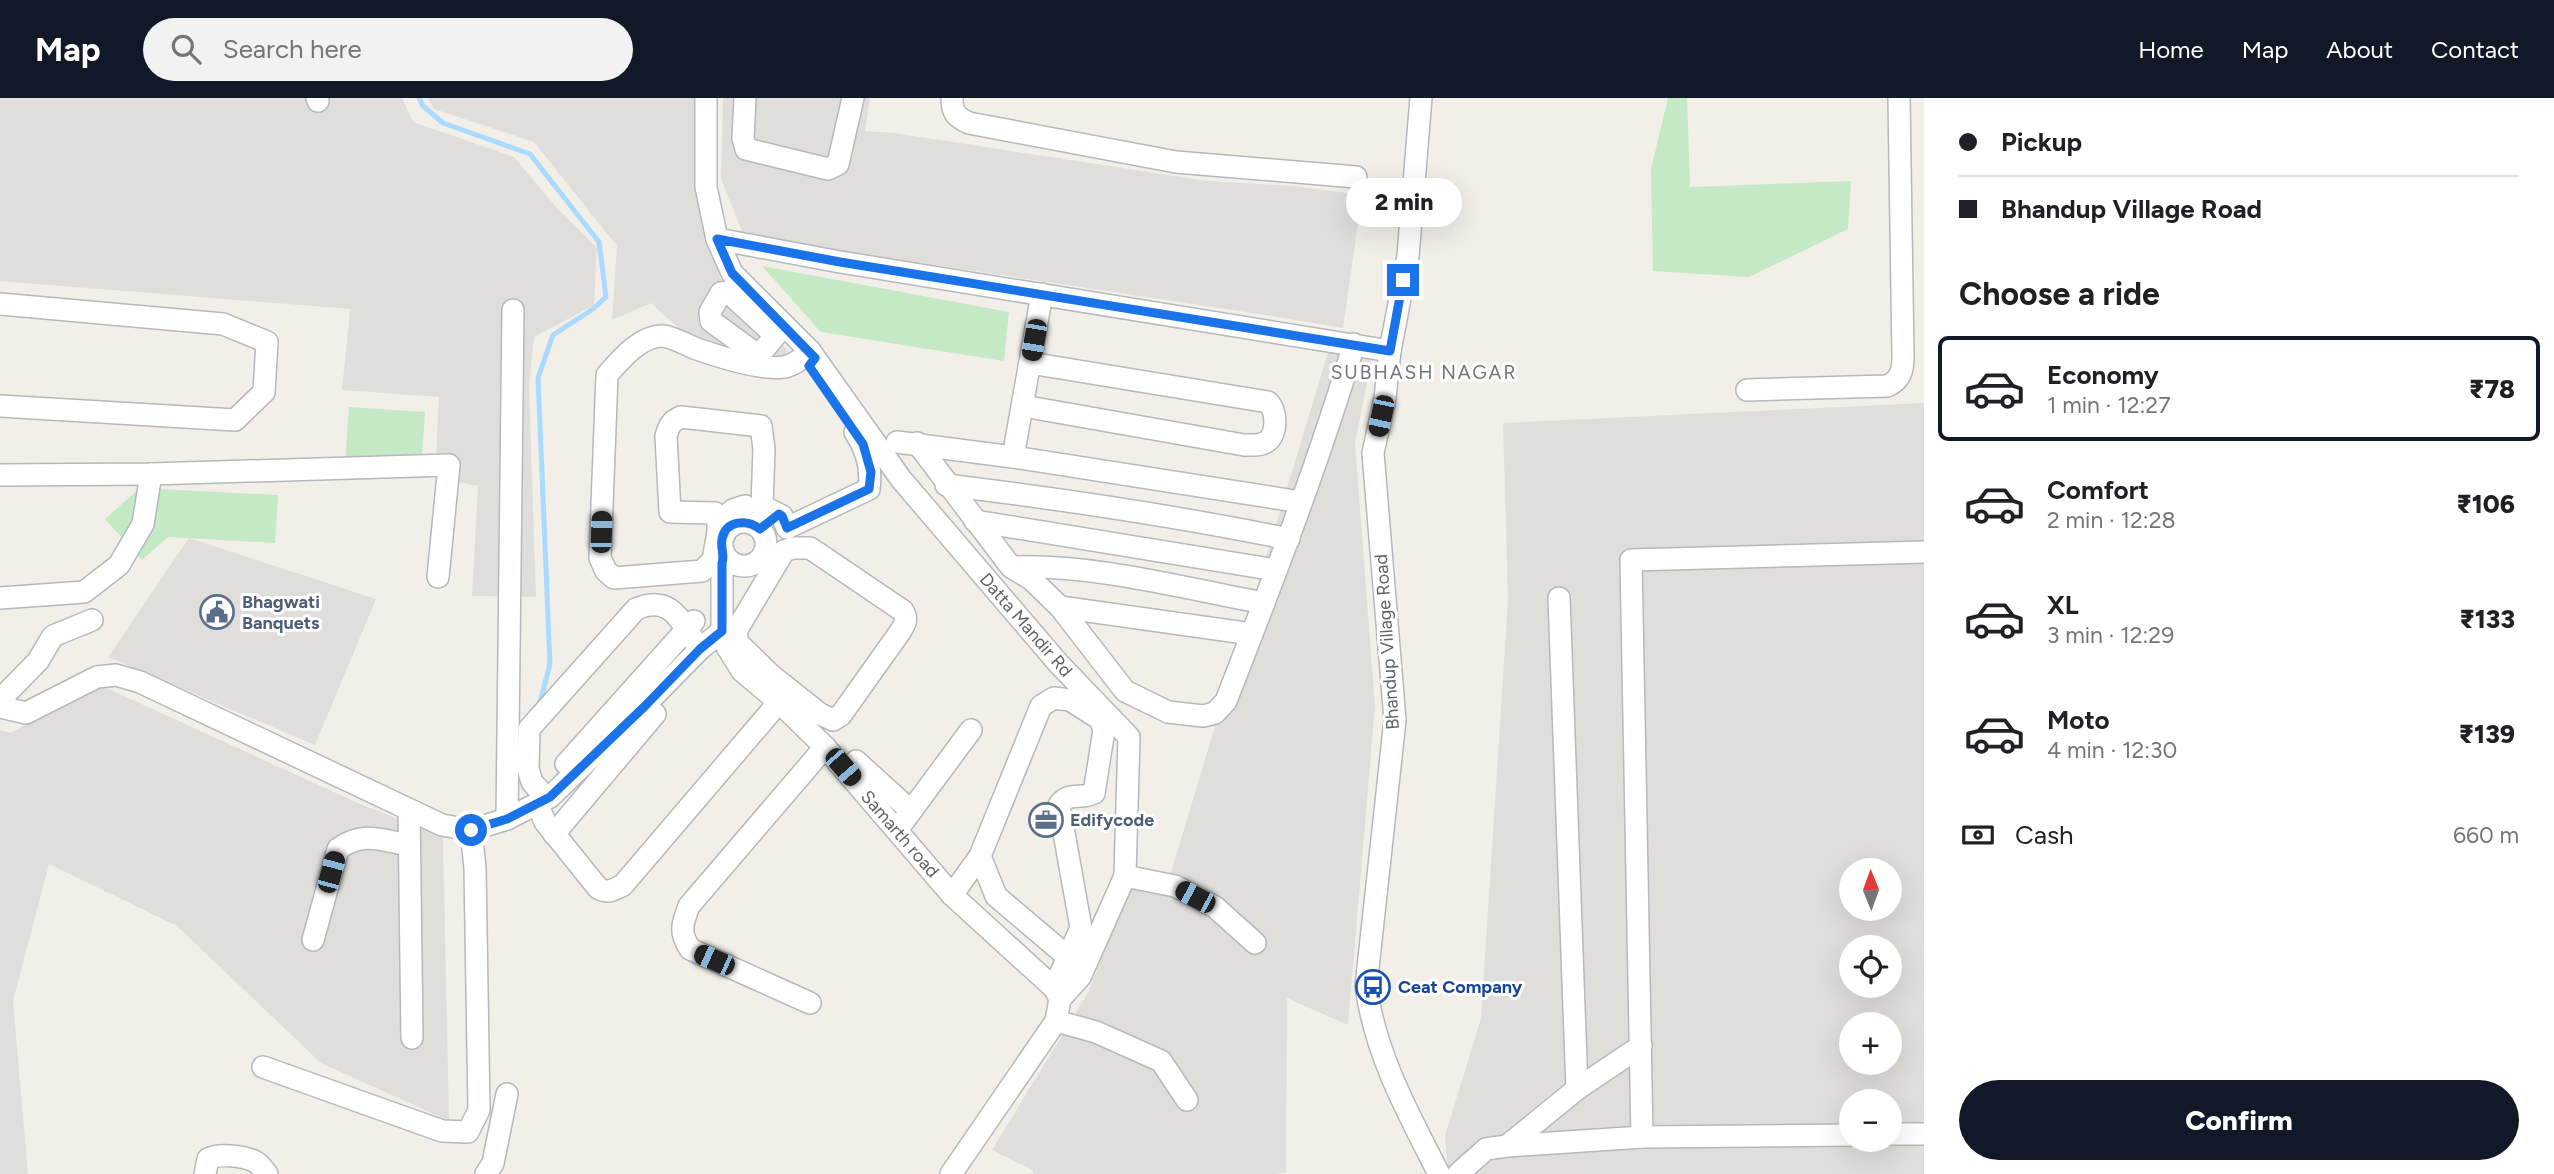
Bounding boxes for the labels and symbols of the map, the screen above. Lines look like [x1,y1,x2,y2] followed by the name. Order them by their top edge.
[1345,178,1461,228] callout: 2 min
[1387,264,1419,296] route end
[1021,317,1048,363] car
[1331,361,1517,384] district label: SUBHASH NAGAR
[1367,393,1396,439] car
[590,511,613,553] car
[1370,553,1404,731] street label: Bhandup Village Road
[975,569,1077,681] street label: Datta Mandir Rd
[242,591,320,634] place label: Bhagwati Banquets
[198,593,236,631] public building icon: Bhagwati Banquets
[822,744,865,790] car
[856,786,944,882] street label: Samarth road
[1027,801,1065,839] office icon: Edifycode
[1070,809,1154,831] place label: Edifycode
[455,814,487,846] route start
[316,849,347,895] car
[1839,858,1902,920] north arrow
[1172,878,1219,916] car
[691,942,738,978] car
[1354,968,1392,1006] bus stop icon: Ceat Company
[1398,976,1523,998] place label: Ceat Company

